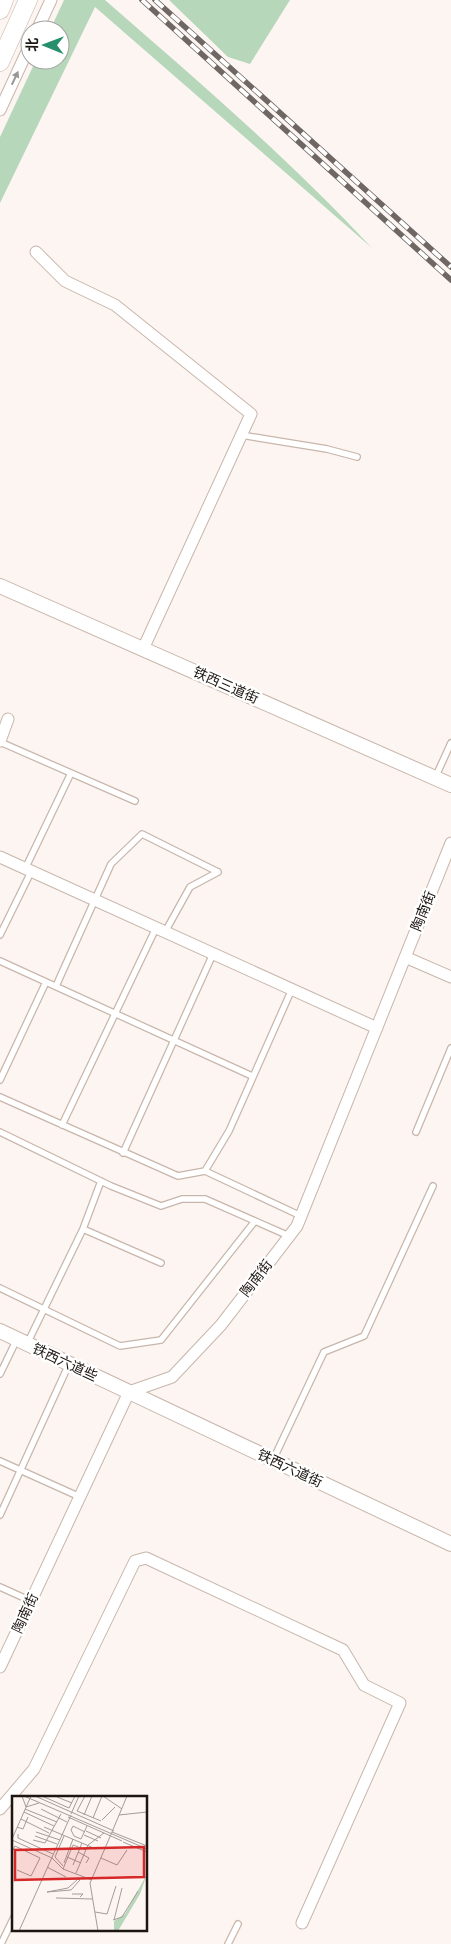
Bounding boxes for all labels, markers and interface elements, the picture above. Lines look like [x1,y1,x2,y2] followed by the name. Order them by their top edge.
[20,20,70,70] north arrow
[23,38,40,52] text: 北
[11,71,19,85] one-way arrow
[191,663,262,707] street label: 铁西三道街
[407,888,438,933] street label: 陶南街
[236,1256,275,1299] street label: 陶南街
[30,1339,101,1384] street label: 铁西六道些
[255,1445,326,1490] street label: 铁西六道街
[8,1590,41,1635] street label: 陶南街
[12,1796,148,1932] inset map

